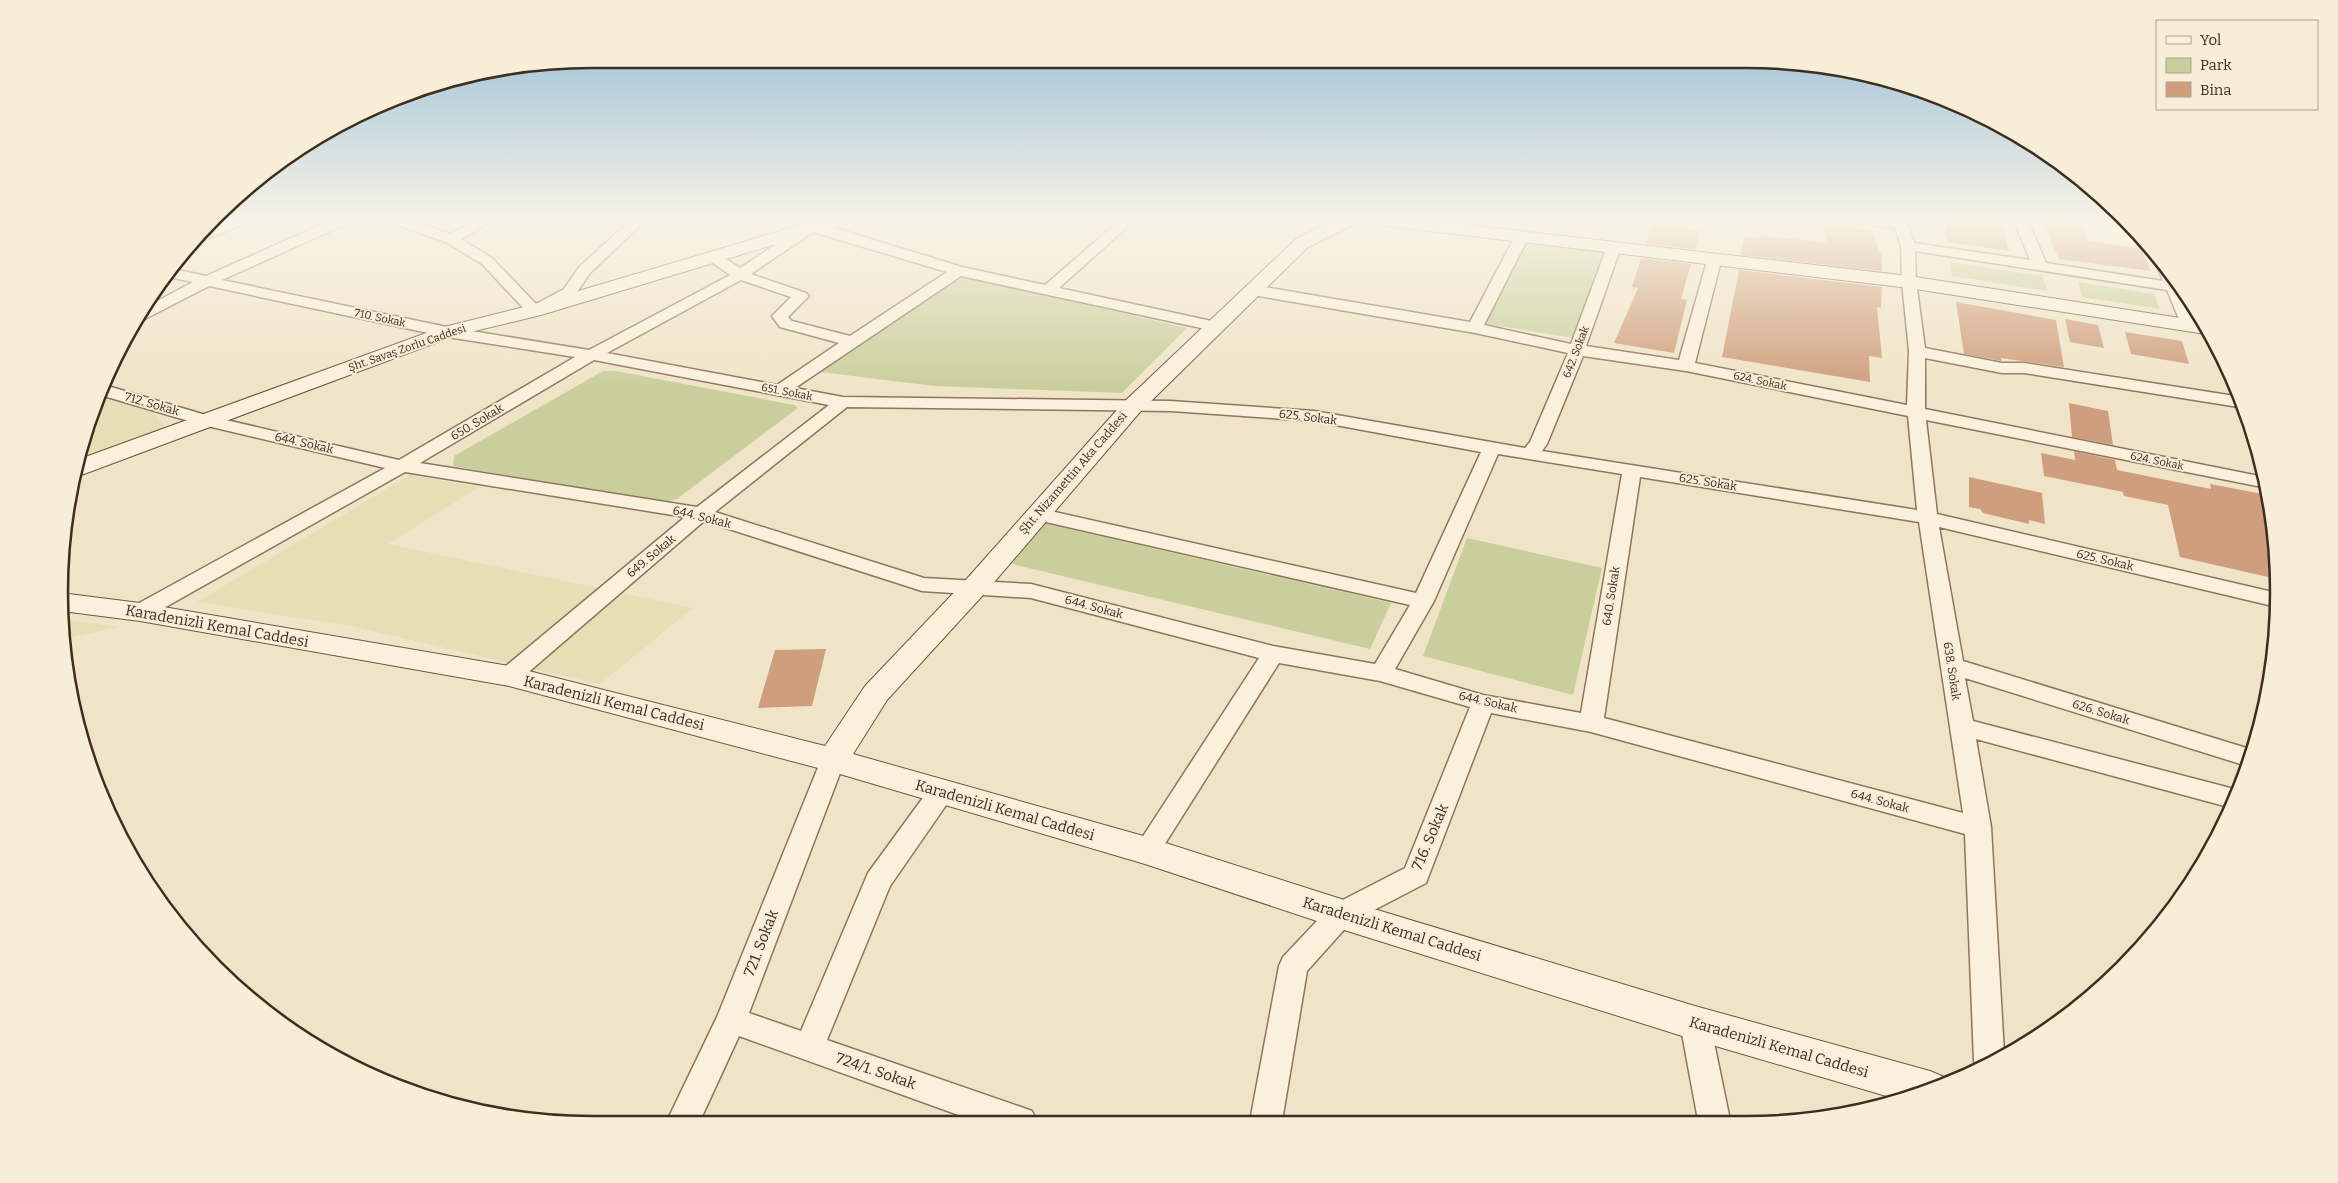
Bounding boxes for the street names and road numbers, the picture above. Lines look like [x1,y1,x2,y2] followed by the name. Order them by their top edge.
[353,306,408,330] street label: 710. Sokak
[346,322,468,374] street label: Şht. Savaş Zorlu Caddesi
[1560,324,1592,380] street label: 642. Sokak
[1732,369,1789,393] street label: 624. Sokak
[760,381,815,403] street label: 651. Sokak
[123,390,181,419] street label: 712. Sokak
[448,401,506,443] street label: 650. Sokak
[1278,406,1338,428] street label: 625. Sokak
[1016,409,1130,537] street label: Şht. Nizamettin Aka Caddesi
[273,429,335,457] street label: 644. Sokak
[2129,449,2186,473] street label: 624. Sokak
[1678,471,1738,494] street label: 625. Sokak
[671,503,733,531] street label: 644. Sokak
[624,531,678,580] street label: 649. Sokak
[2075,547,2135,573] street label: 625. Sokak
[1599,565,1623,627] street label: 640. Sokak
[1063,592,1125,622] street label: 644. Sokak
[124,601,311,651] street label: Karadenizli Kemal Caddesi
[1940,641,1964,701] street label: 638. Sokak
[522,672,707,734] street label: Karadenizli Kemal Caddesi
[1457,688,1519,716] street label: 644. Sokak
[2071,697,2132,727] street label: 626. Sokak
[913,776,1097,844] street label: Karadenizli Kemal Caddesi
[1849,786,1911,816] street label: 644. Sokak
[1408,800,1452,873] street label: 716. Sokak
[1301,893,1484,965] street label: Karadenizli Kemal Caddesi
[740,907,782,979] street label: 721. Sokak
[1687,1013,1871,1081] street label: Karadenizli Kemal Caddesi
[834,1049,919,1093] street label: 724/1. Sokak

